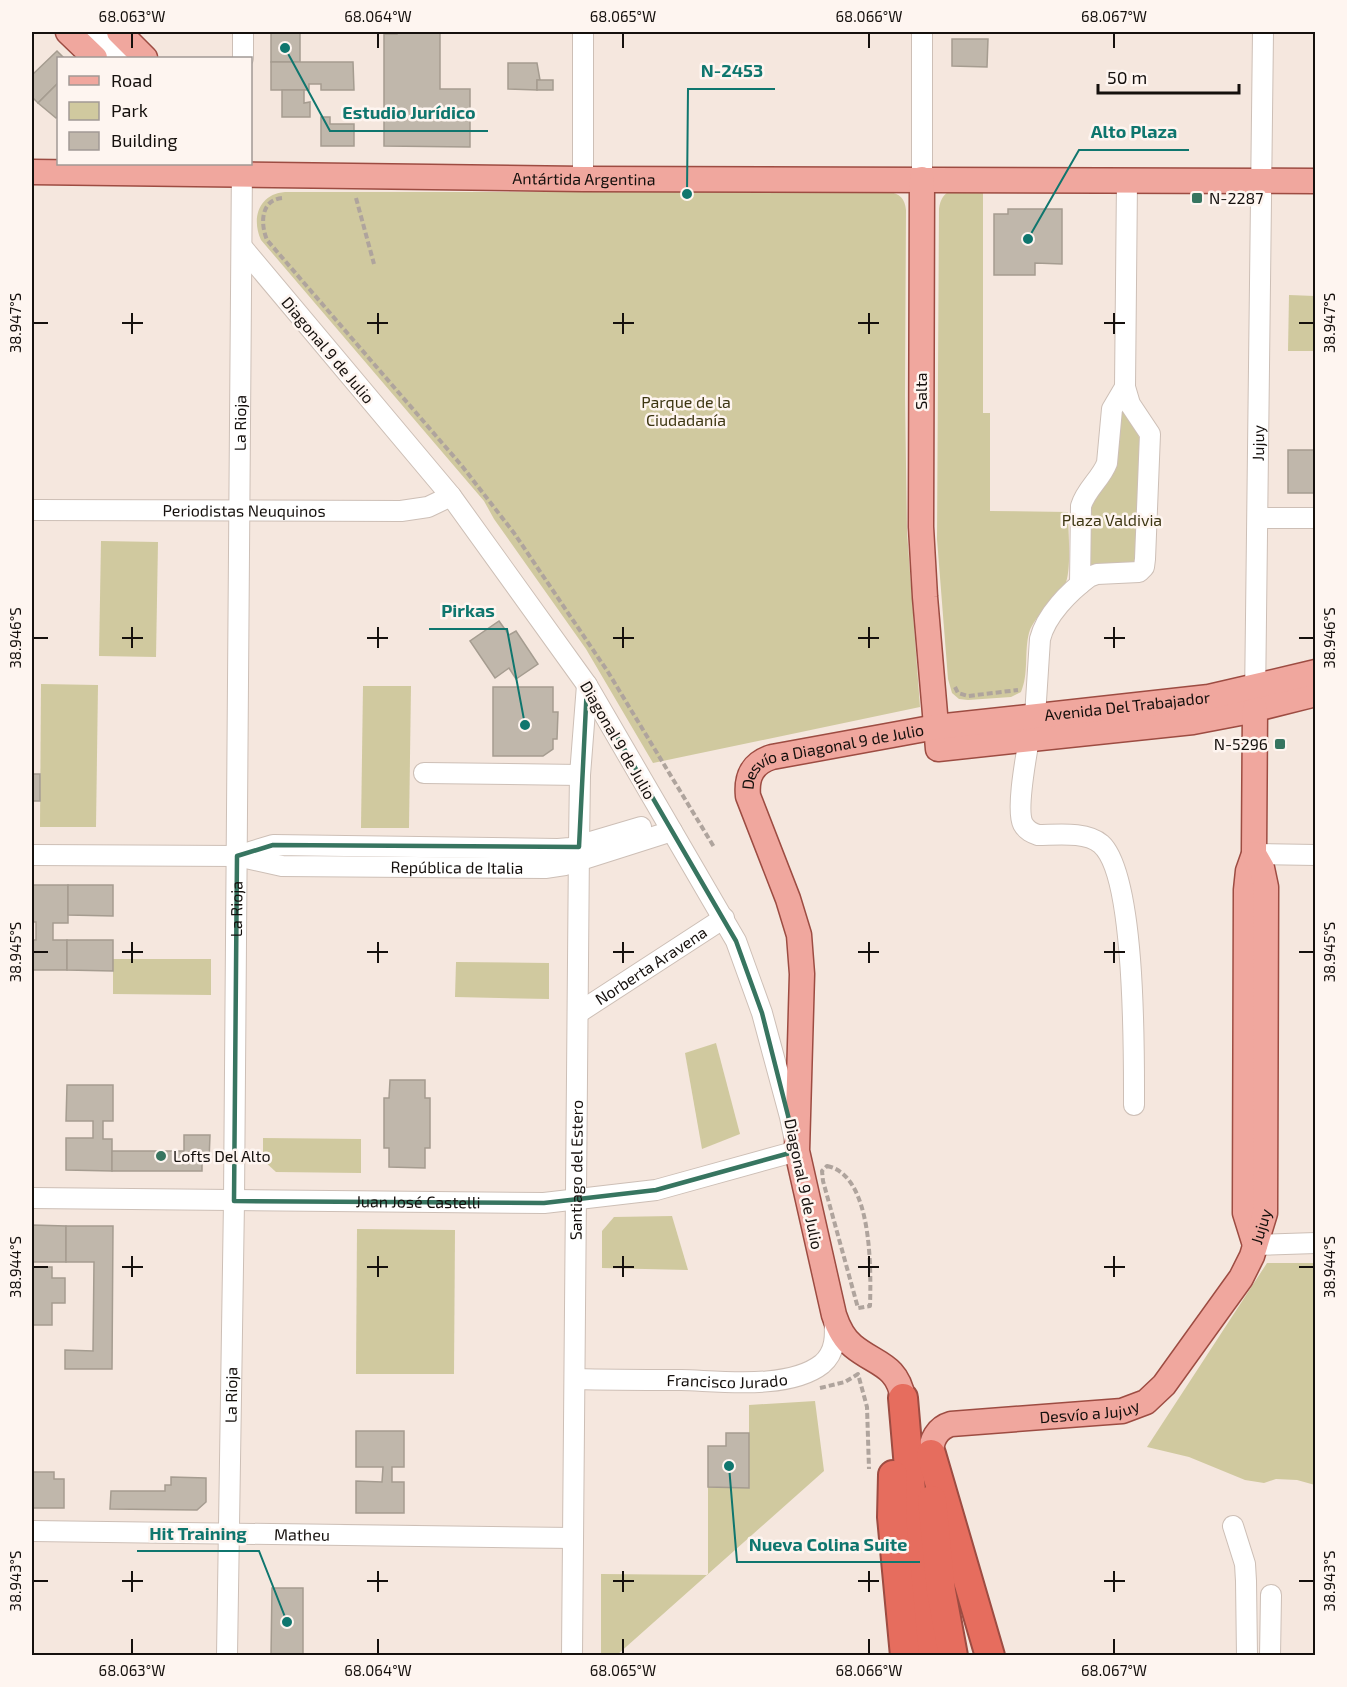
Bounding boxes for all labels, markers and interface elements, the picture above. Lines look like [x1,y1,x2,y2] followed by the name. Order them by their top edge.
[99,7,165,25] text: 68.063°W
[344,7,412,25] text: 68.064°W
[590,7,656,25] text: 68.065°W
[836,7,903,25] text: 68.066°W
[1081,7,1147,25] text: 68.067°W
[688,53,775,89] callout: N-2453
[57,57,252,165] legend
[1098,57,1239,95] scale bar
[701,59,763,81] text: N-2453
[1107,66,1147,88] text: 50 m
[111,69,152,91] text: Road
[330,95,488,131] callout: Estudio Jurídico
[111,99,148,121] text: Park
[342,101,476,123] text: Estudio Jurídico
[1079,114,1189,150] callout: Alto Plaza
[1091,120,1177,142] text: Alto Plaza
[111,129,178,151] text: Building
[512,168,656,188] street label: Antártida Argentina
[1209,188,1263,207] place label: N-2287
[1190,191,1204,205] marker: N-2287
[278,292,379,407] street label: Diagonal 9 de Julio
[6,293,24,353] text: 38.947°S
[1320,293,1338,353] text: 38.947°S
[911,372,930,410] street label: Salta
[641,392,731,429] park label: Parque de la Ciudadanía
[230,395,250,451] street label: La Rioja
[1248,424,1268,461] street label: Jujuy
[162,500,326,520] street label: Periodistas Neuquinos
[1062,510,1162,529] park label: Plaza Valdivia
[429,593,507,629] callout: Pirkas
[441,599,495,621] text: Pirkas
[6,607,24,669] text: 38.946°S
[1320,607,1338,669] text: 38.946°S
[577,677,660,802] street label: Diagonal 9 de Julio
[1043,687,1212,724] street label: Avenida Del Trabajador
[737,719,925,791] street label: Desvío a Diagonal 9 de Julio
[1214,734,1268,753] place label: N-5296
[1273,737,1287,751] marker: N-5296
[390,857,523,877] street label: República de Italia
[226,881,246,937] street label: La Rioja
[6,922,24,982] text: 38.945°S
[591,922,710,1008] street label: Norberta Aravena
[1320,922,1338,982] text: 38.945°S
[566,1100,586,1240] street label: Santiago del Estero
[781,1117,828,1251] street label: Diagonal 9 de Julio
[173,1146,271,1165] place label: Lofts Del Alto
[154,1149,168,1163] marker: Lofts Del Alto
[355,1191,481,1211] street label: Juan José Castelli
[1246,1206,1275,1246] street label: Jujuy
[6,1236,24,1298] text: 38.944°S
[1320,1236,1338,1298] text: 38.944°S
[221,1367,241,1423] street label: La Rioja
[667,1369,789,1391] street label: Francisco Jurado
[1039,1395,1143,1426] street label: Desvío a Jujuy
[137,1515,259,1551] callout: Hit Training
[149,1522,247,1544] text: Hit Training
[274,1524,330,1544] street label: Matheu
[737,1526,920,1562] callout: Nueva Colina Suite
[749,1533,907,1555] text: Nueva Colina Suite
[6,1551,24,1611] text: 38.943°S
[1320,1551,1338,1611] text: 38.943°S
[99,1661,165,1679] text: 68.063°W
[344,1661,412,1679] text: 68.064°W
[590,1661,656,1679] text: 68.065°W
[836,1661,903,1679] text: 68.066°W
[1081,1661,1147,1679] text: 68.067°W

